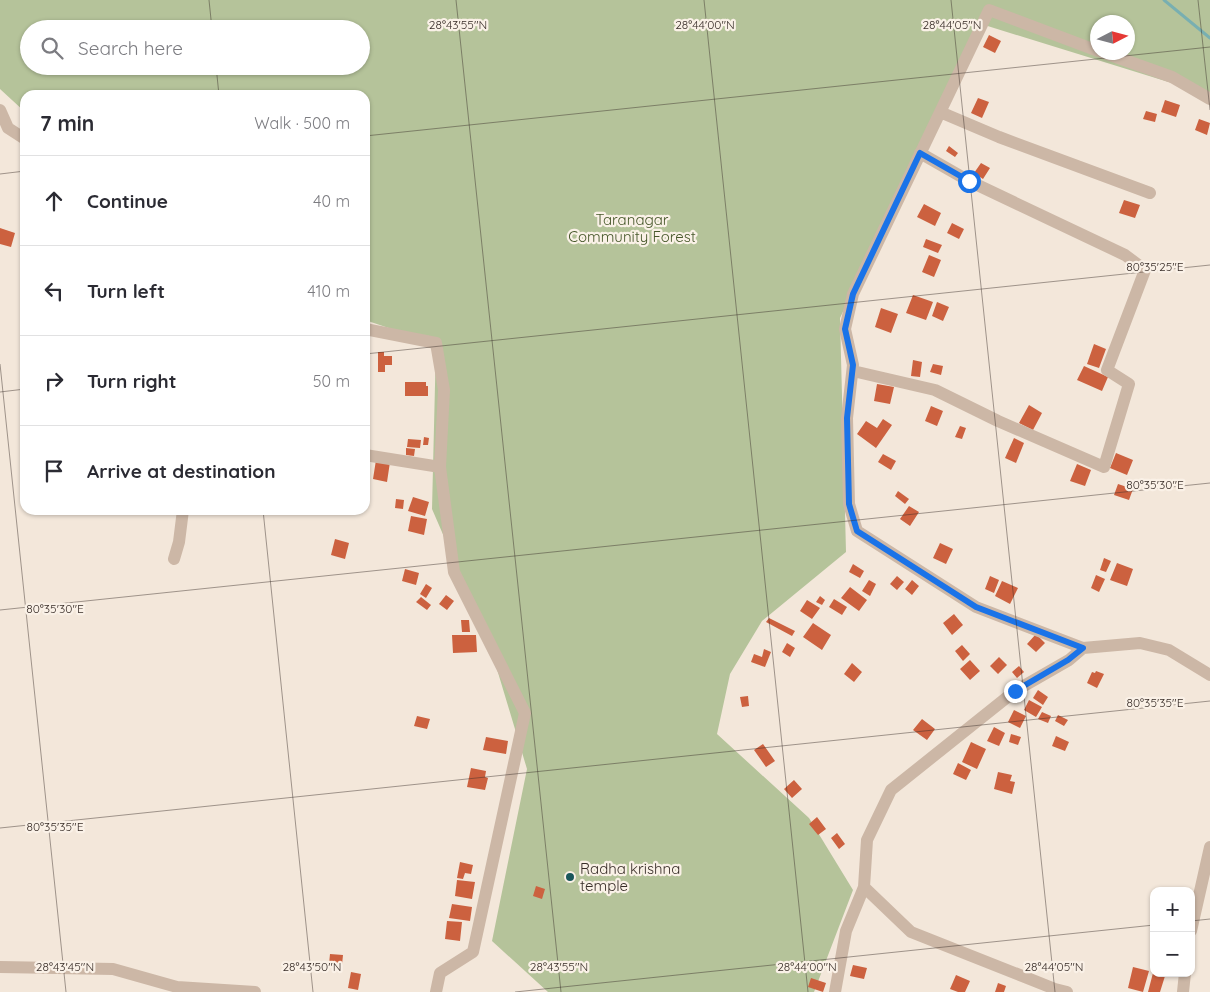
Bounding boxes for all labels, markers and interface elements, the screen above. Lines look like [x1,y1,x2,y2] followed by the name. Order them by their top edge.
[1090,15,1135,60] north arrow
[429,17,487,32] text: 28°43'55"N
[675,17,735,32] text: 28°44'00"N
[922,17,982,32] text: 28°44'05"N
[20,20,370,75] search box
[38,34,66,62] icon: search
[78,36,183,60] text: Search here
[40,110,94,136] text: 7 min
[254,113,350,133] text: Walk · 500 m
[958,170,981,193] route start
[40,187,68,215] icon: ahead
[87,189,168,213] text: Continue
[313,191,350,211] text: 40 m
[568,210,696,246] park label: Taranagar Community Forest
[1126,259,1184,274] text: 80°35'25"E
[40,277,68,305] icon: left
[87,279,165,303] text: Turn left
[307,281,350,301] text: 410 m
[40,367,68,395] icon: right
[87,369,176,393] text: Turn right
[313,371,350,391] text: 50 m
[40,457,68,485] icon: arrive
[87,459,276,483] text: Arrive at destination
[1126,477,1184,492] text: 80°35'30"E
[26,601,84,616] text: 80°35'30"E
[1004,680,1027,703] route end
[1127,695,1184,710] text: 80°35'35"E
[27,819,84,834] text: 80°35'35"E
[580,859,680,895] place label: Radha krishna temple
[564,871,576,883] marker: Radha krishna temple
[1150,887,1195,977] map controls
[1150,887,1195,932] button: +
[1150,932,1195,977] button: −
[36,959,94,974] text: 28°43'45"N
[282,959,342,974] text: 28°43'50"N
[530,959,588,974] text: 28°43'55"N
[777,959,837,974] text: 28°44'00"N
[1024,959,1084,974] text: 28°44'05"N

